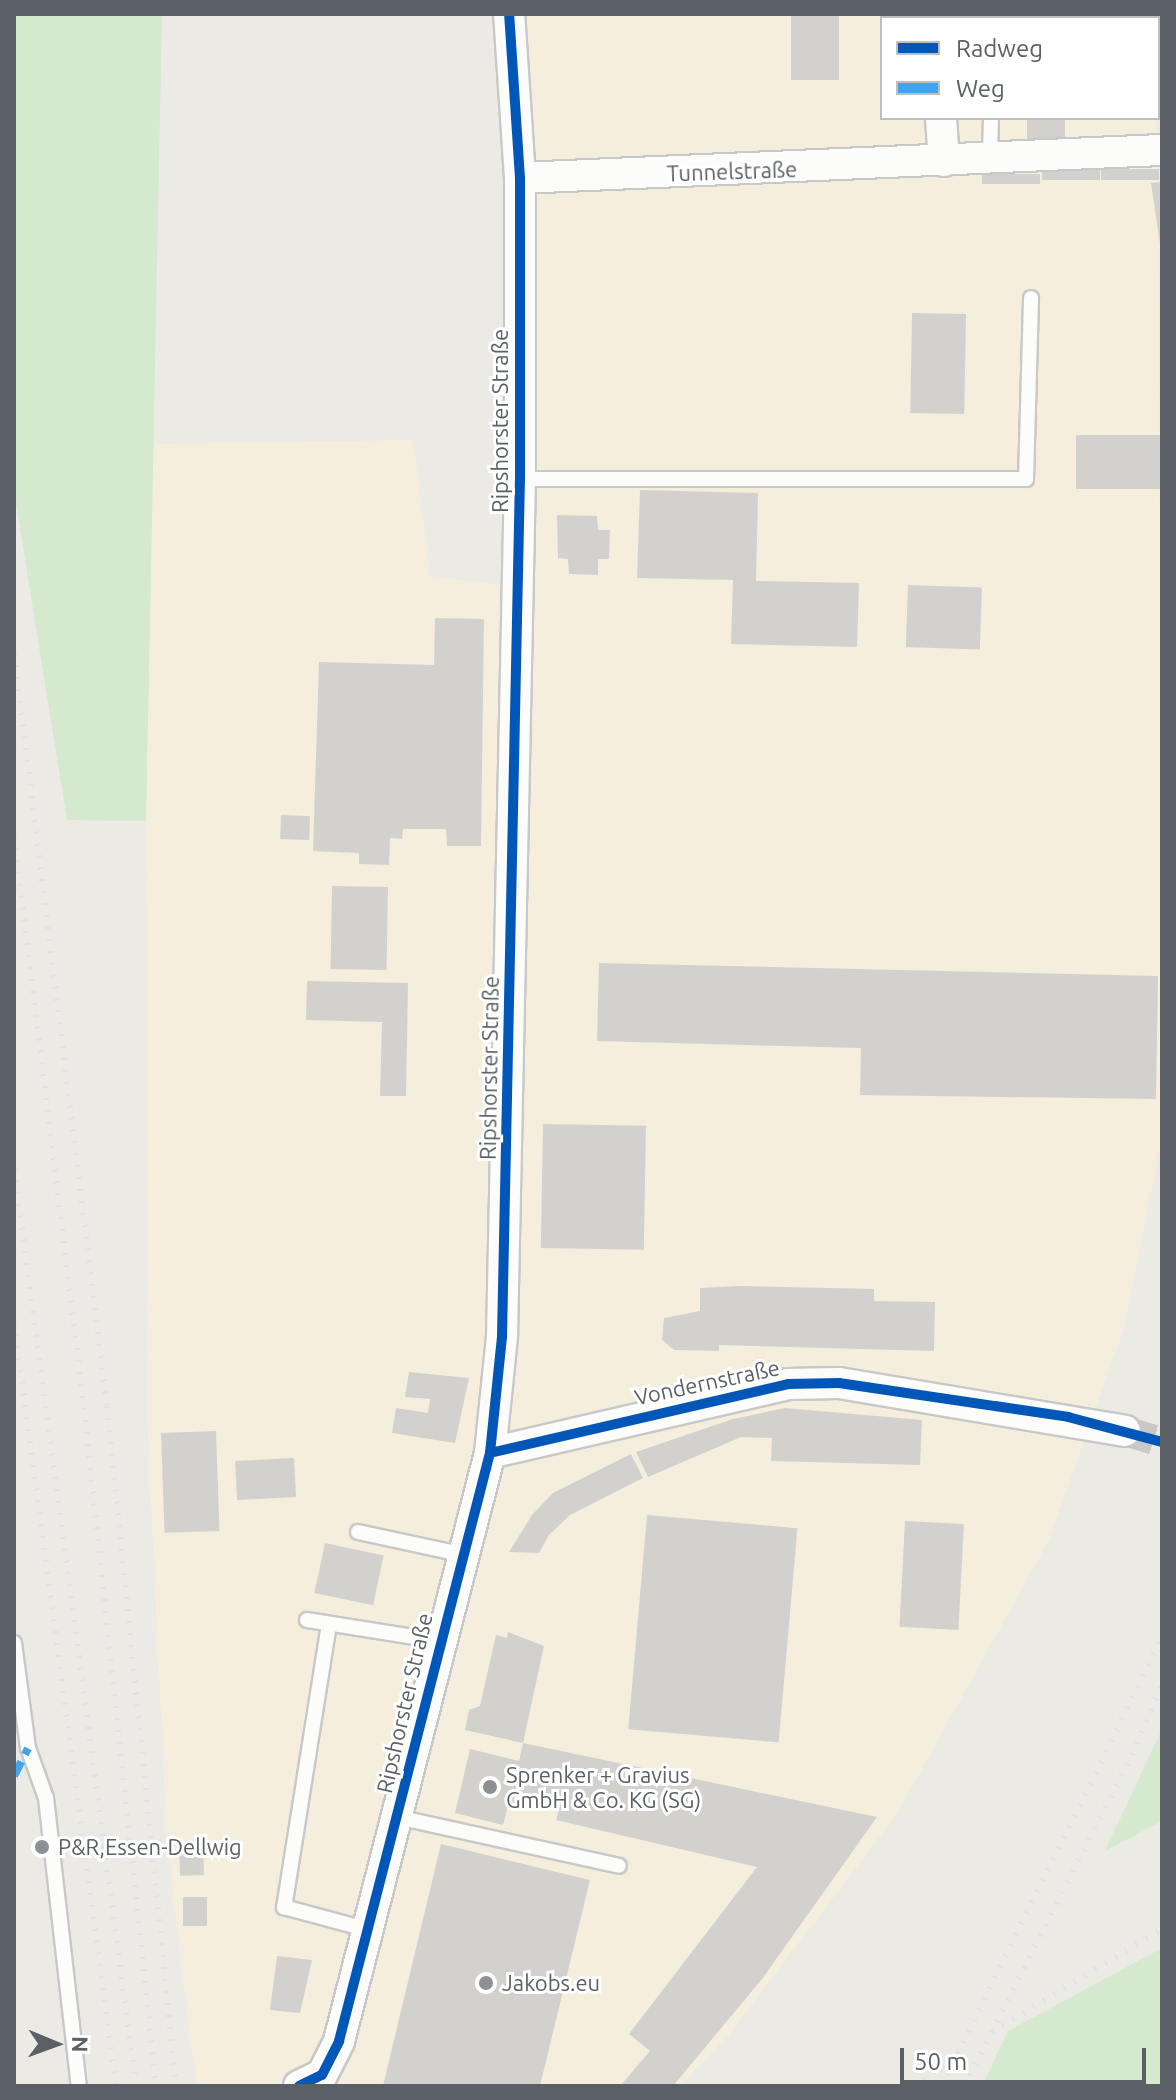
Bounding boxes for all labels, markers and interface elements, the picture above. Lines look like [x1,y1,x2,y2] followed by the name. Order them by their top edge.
[880,16,1160,120] legend
[956,35,1043,62] text: Radweg
[956,75,1005,102] text: Weg
[666,156,798,186] street label: Tunnelstraße
[487,329,513,513] street label: Ripshorster Straße
[474,976,504,1160] street label: Ripshorster Straße
[632,1354,782,1410] street label: Vondernstraße
[370,1610,438,1796] street label: Ripshorster Straße
[506,1761,701,1812] place label: Sprenker + Gravius GmbH & Co. KG (SG)
[481,1778,499,1796] marker: Sprenker + Gravius GmbH & Co. KG (SG)
[58,1834,242,1860] place label: P&R,Essen-Dellwig
[33,1838,51,1856] marker: P&R,Essen-Dellwig
[502,1970,600,1996] place label: Jakobs.eu
[477,1974,495,1992] marker: Jakobs.eu
[16,2004,96,2084] north arrow
[904,2032,1150,2082] scale bar
[68,2036,93,2053] text: N
[914,2048,967,2075] text: 50 m

